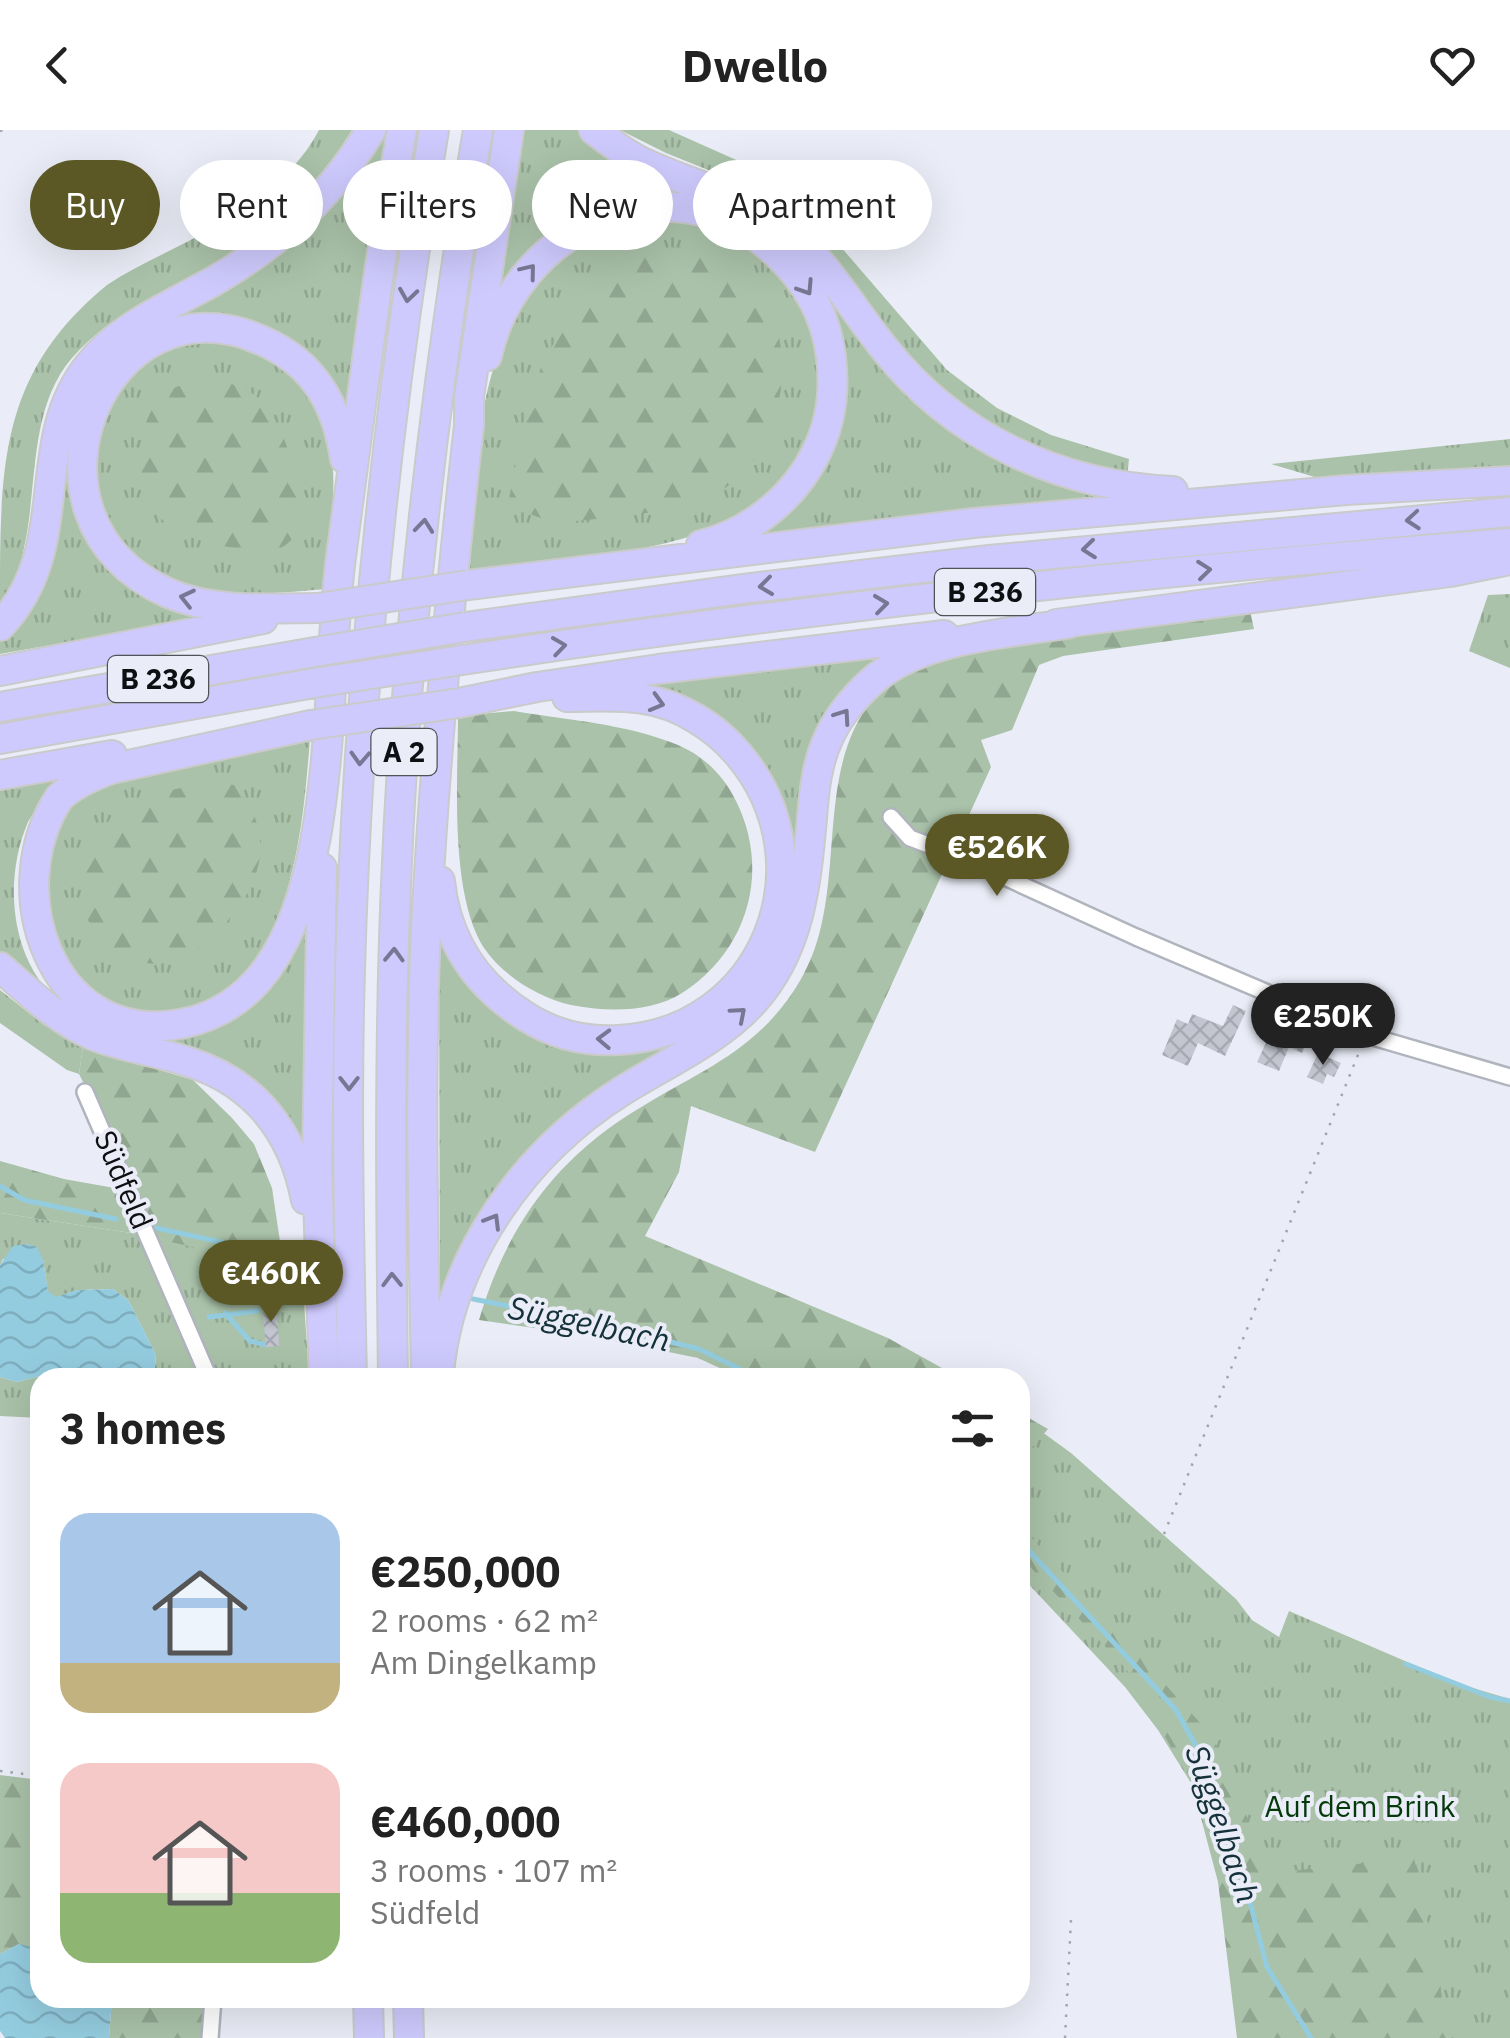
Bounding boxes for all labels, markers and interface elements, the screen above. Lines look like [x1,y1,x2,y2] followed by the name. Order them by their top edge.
[682,36,828,94] text: Dwello
[30,38,85,93] icon: back
[1425,38,1480,93] icon: heart
[30,160,160,250] chip: Buy
[180,160,323,250] chip: Rent
[343,160,512,250] chip: Filters
[532,160,673,250] chip: New
[693,160,932,250] chip: Apartment
[517,264,535,282] one-way arrow
[793,277,812,295] one-way arrow
[398,288,419,304] one-way arrow
[1404,508,1420,530] one-way arrow
[413,518,435,534] one-way arrow
[1081,538,1097,560] one-way arrow
[1196,560,1212,581] one-way arrow
[935,569,1035,615] road number: B 236
[758,575,774,596] one-way arrow
[179,589,196,610] one-way arrow
[873,594,889,615] one-way arrow
[551,636,567,657] one-way arrow
[108,656,208,702] road number: B 236
[648,692,666,713] one-way arrow
[831,709,849,727] one-way arrow
[372,729,436,775] road number: A 2
[350,750,371,766] one-way arrow
[927,814,1067,899] pin: €526K
[947,825,1047,867] text: €526K
[383,947,404,963] one-way arrow
[1253,983,1393,1068] pin: €250K
[1273,994,1373,1036] text: €250K
[727,1008,746,1026] one-way arrow
[596,1029,612,1050] one-way arrow
[338,1076,360,1091] one-way arrow
[86,1124,163,1235] street label: Südfeld
[481,1214,500,1232] one-way arrow
[201,1240,341,1325] pin: €460K
[221,1251,321,1293] text: €460K
[381,1272,403,1288] one-way arrow
[504,1285,674,1361] water label: Süggelbach
[60,1401,226,1456] text: 3 homes
[945,1401,1000,1456] icon: filters
[370,1544,561,1599] text: €250,000
[140,1553,260,1673] icon: home
[370,1599,598,1641] text: 2 rooms · 62 m²
[370,1641,597,1683] text: Am Dingelkamp
[1176,1739,1270,1908] water label: Süggelbach
[1264,1786,1456,1825] park label: Auf dem Brink
[370,1794,561,1849] text: €460,000
[140,1803,260,1923] icon: home
[370,1849,617,1891] text: 3 rooms · 107 m²
[370,1891,480,1933] text: Südfeld

